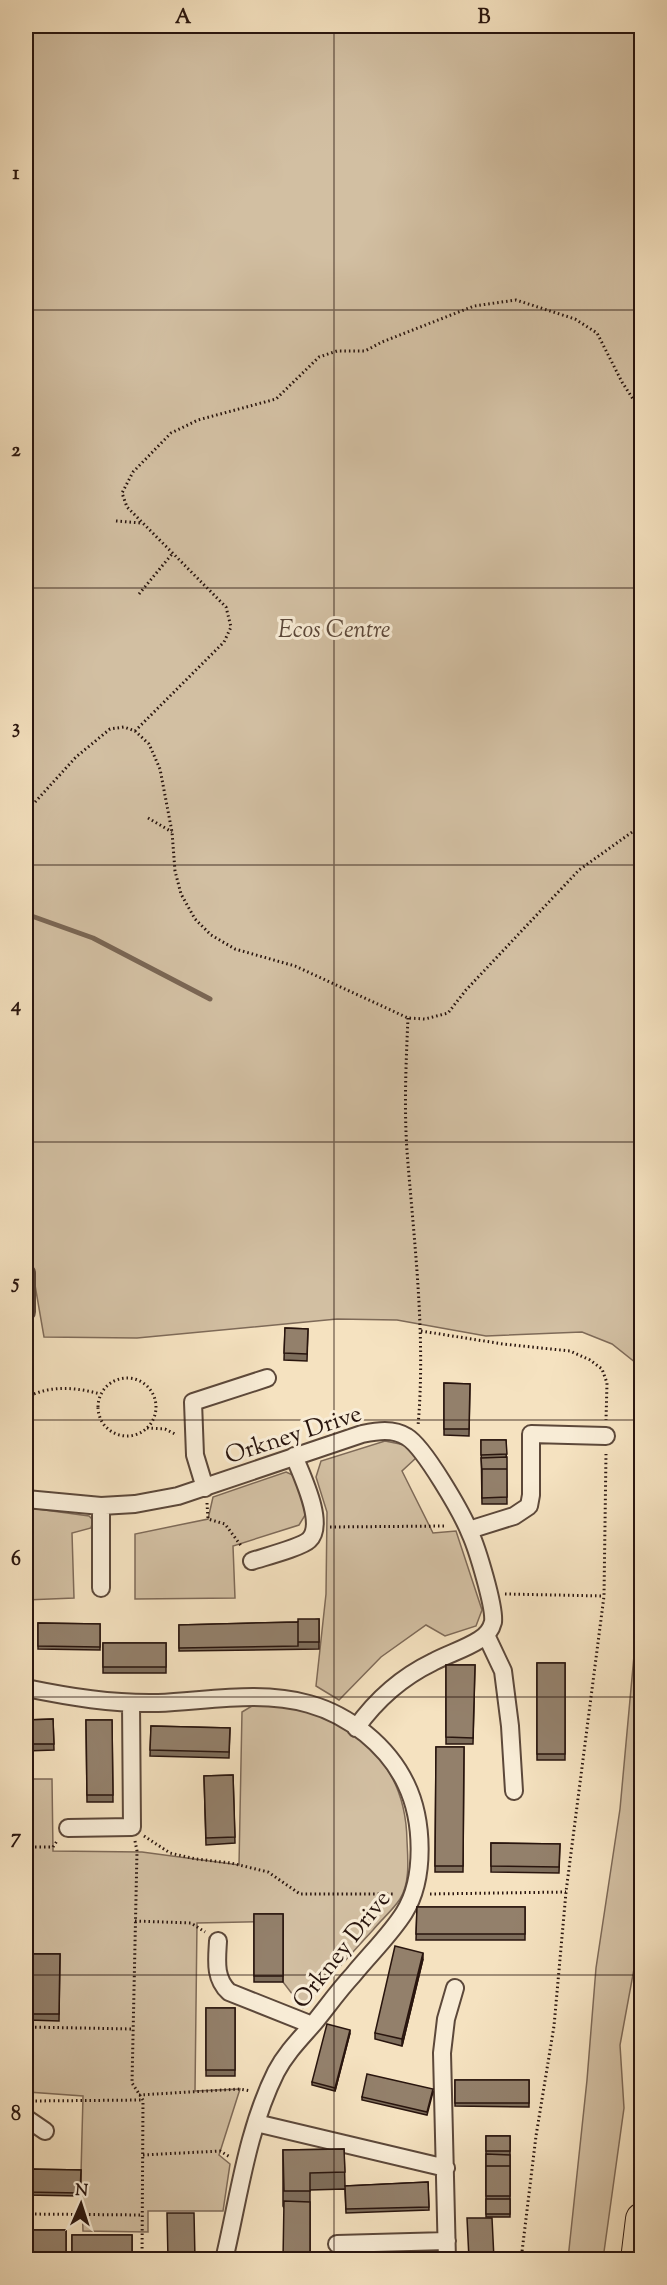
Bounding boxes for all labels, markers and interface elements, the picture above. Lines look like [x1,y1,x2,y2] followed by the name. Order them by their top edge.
[175,4,192,33] text: A
[478,4,491,33] text: B
[13,160,20,189] text: 1
[11,437,21,466] text: 2
[278,614,390,648] park label: Ecos Centre
[12,714,20,743] text: 3
[10,992,21,1021] text: 4
[11,1269,20,1298] text: 5
[221,1398,366,1474] street label: Orkney Drive
[11,1546,21,1575] text: 6
[11,1824,22,1853] text: 7
[285,1884,400,2017] street label: Orkney Drive
[11,2101,21,2130] text: 8
[51,2174,111,2234] north arrow
[75,2180,89,2203] text: N

